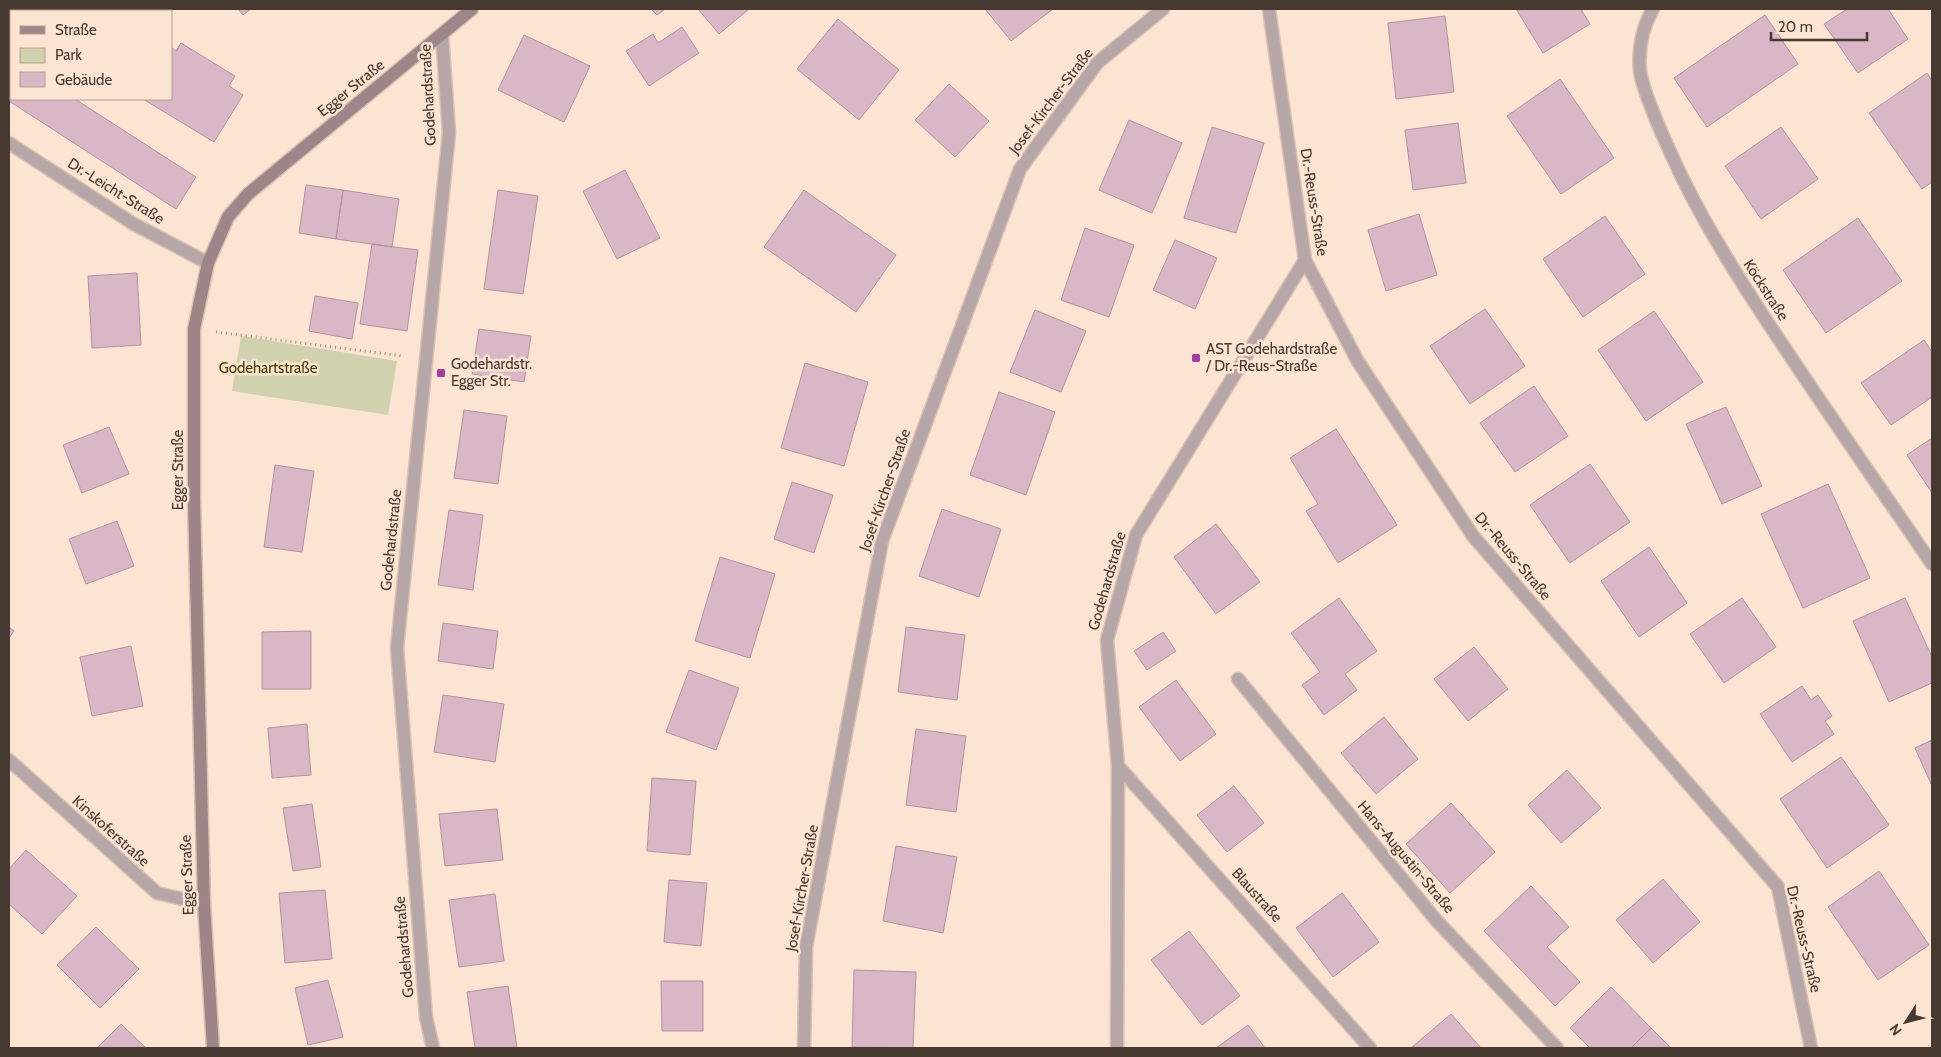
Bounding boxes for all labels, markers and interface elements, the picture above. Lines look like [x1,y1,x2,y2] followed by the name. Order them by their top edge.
[10,10,172,100] legend
[1771,10,1867,42] scale bar
[1778,18,1813,36] text: 20 m
[55,21,97,39] text: Straße
[416,43,440,146] street label: Godehardstraße
[1005,44,1097,158] street label: Josef-Kircher-Straße
[55,46,82,64] text: Park
[314,55,388,120] street label: Egger Straße
[55,71,112,89] text: Gebäude
[1297,147,1331,258] street label: Dr.-Reuss-Straße
[64,154,168,228] street label: Dr.-Leicht-Straße
[1740,256,1793,324] street label: Köckstraße
[1205,340,1338,375] place label: AST Godehardstraße / Dr.-Reus-Straße
[1190,352,1202,364] marker: AST Godehardstraße / Dr.-Reus-Straße
[451,355,532,390] place label: Godehardstr. Egger Str.
[219,359,318,377] park label: Godehartstraße
[435,367,447,379] marker: Godehardstr. Egger Str.
[855,426,914,554] street label: Josef-Kircher-Straße
[169,429,187,510] street label: Egger Straße
[377,488,405,592] street label: Godehardstraße
[1471,508,1555,604] street label: Dr.-Reuss-Straße
[1084,529,1130,632] street label: Godehardstraße
[69,792,154,871] street label: Kinskoferstraße
[1354,797,1459,917] street label: Hans-Augustin-Straße
[782,823,822,954] street label: Josef-Kircher-Straße
[177,834,197,916] street label: Egger Straße
[1228,864,1286,926] street label: Blaustraße
[1783,884,1825,995] street label: Dr.-Reuss-Straße
[391,895,417,999] street label: Godehardstraße
[1881,997,1931,1047] north arrow
[1885,1020,1906,1039] text: N

